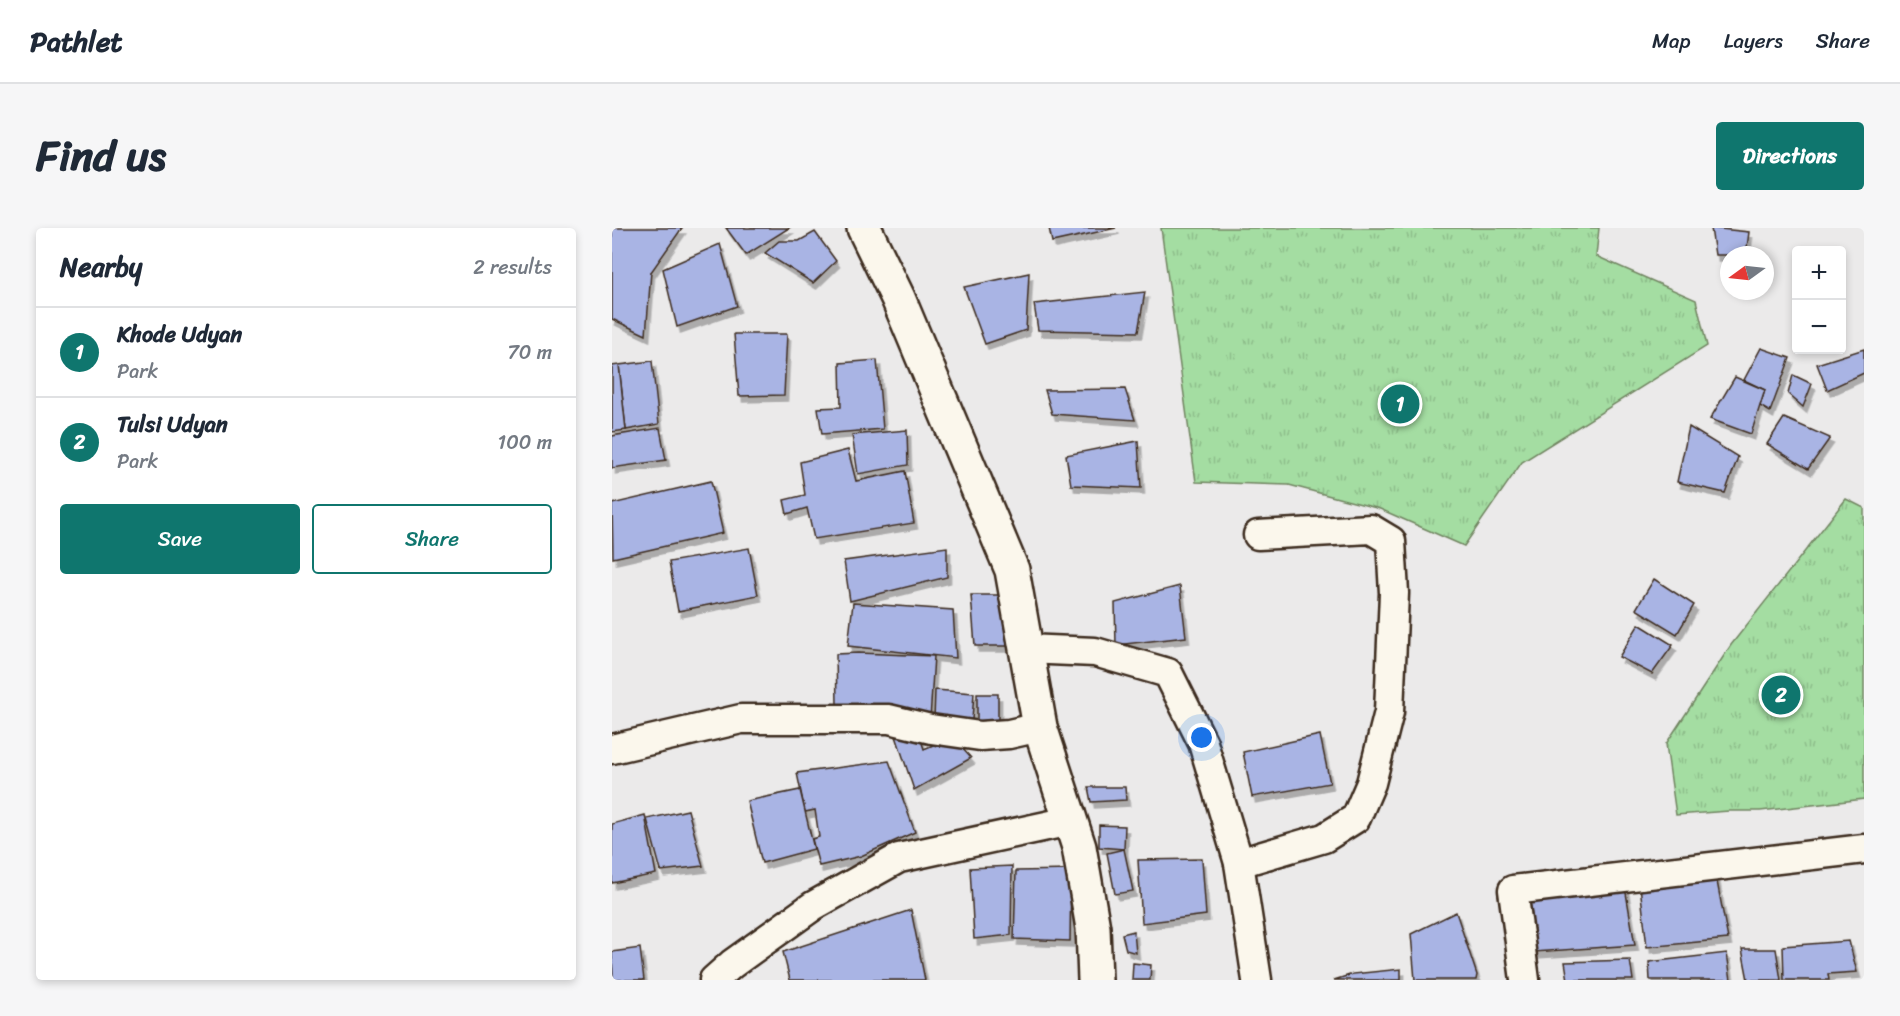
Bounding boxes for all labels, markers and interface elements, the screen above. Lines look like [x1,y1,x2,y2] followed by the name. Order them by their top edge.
[30,17,123,66] text: Pathlet
[1652,22,1691,60] text: Map
[1724,22,1783,60] text: Layers
[1816,22,1870,60] text: Share
[36,119,166,193] text: Find us
[1716,122,1864,190] button: Directions
[60,244,142,290] text: Nearby
[1720,246,1774,300] north arrow
[1792,246,1846,354] map controls
[1792,246,1846,300] button: +
[473,250,552,285] text: 2 results
[1792,300,1846,354] button: −
[117,315,242,354] text: Khode Udyan
[75,335,84,370] text: 1
[507,335,552,370] text: 70 m
[117,354,158,389] text: Park
[1380,382,1420,426] pin: 1
[117,405,228,444] text: Tulsi Udyan
[74,425,85,460] text: 2
[498,425,552,460] text: 100 m
[117,444,158,479] text: Park
[60,504,300,574] button: Save
[312,504,552,574] button: Share
[1762,672,1800,718] pin: 2
[1187,723,1216,752] your location

